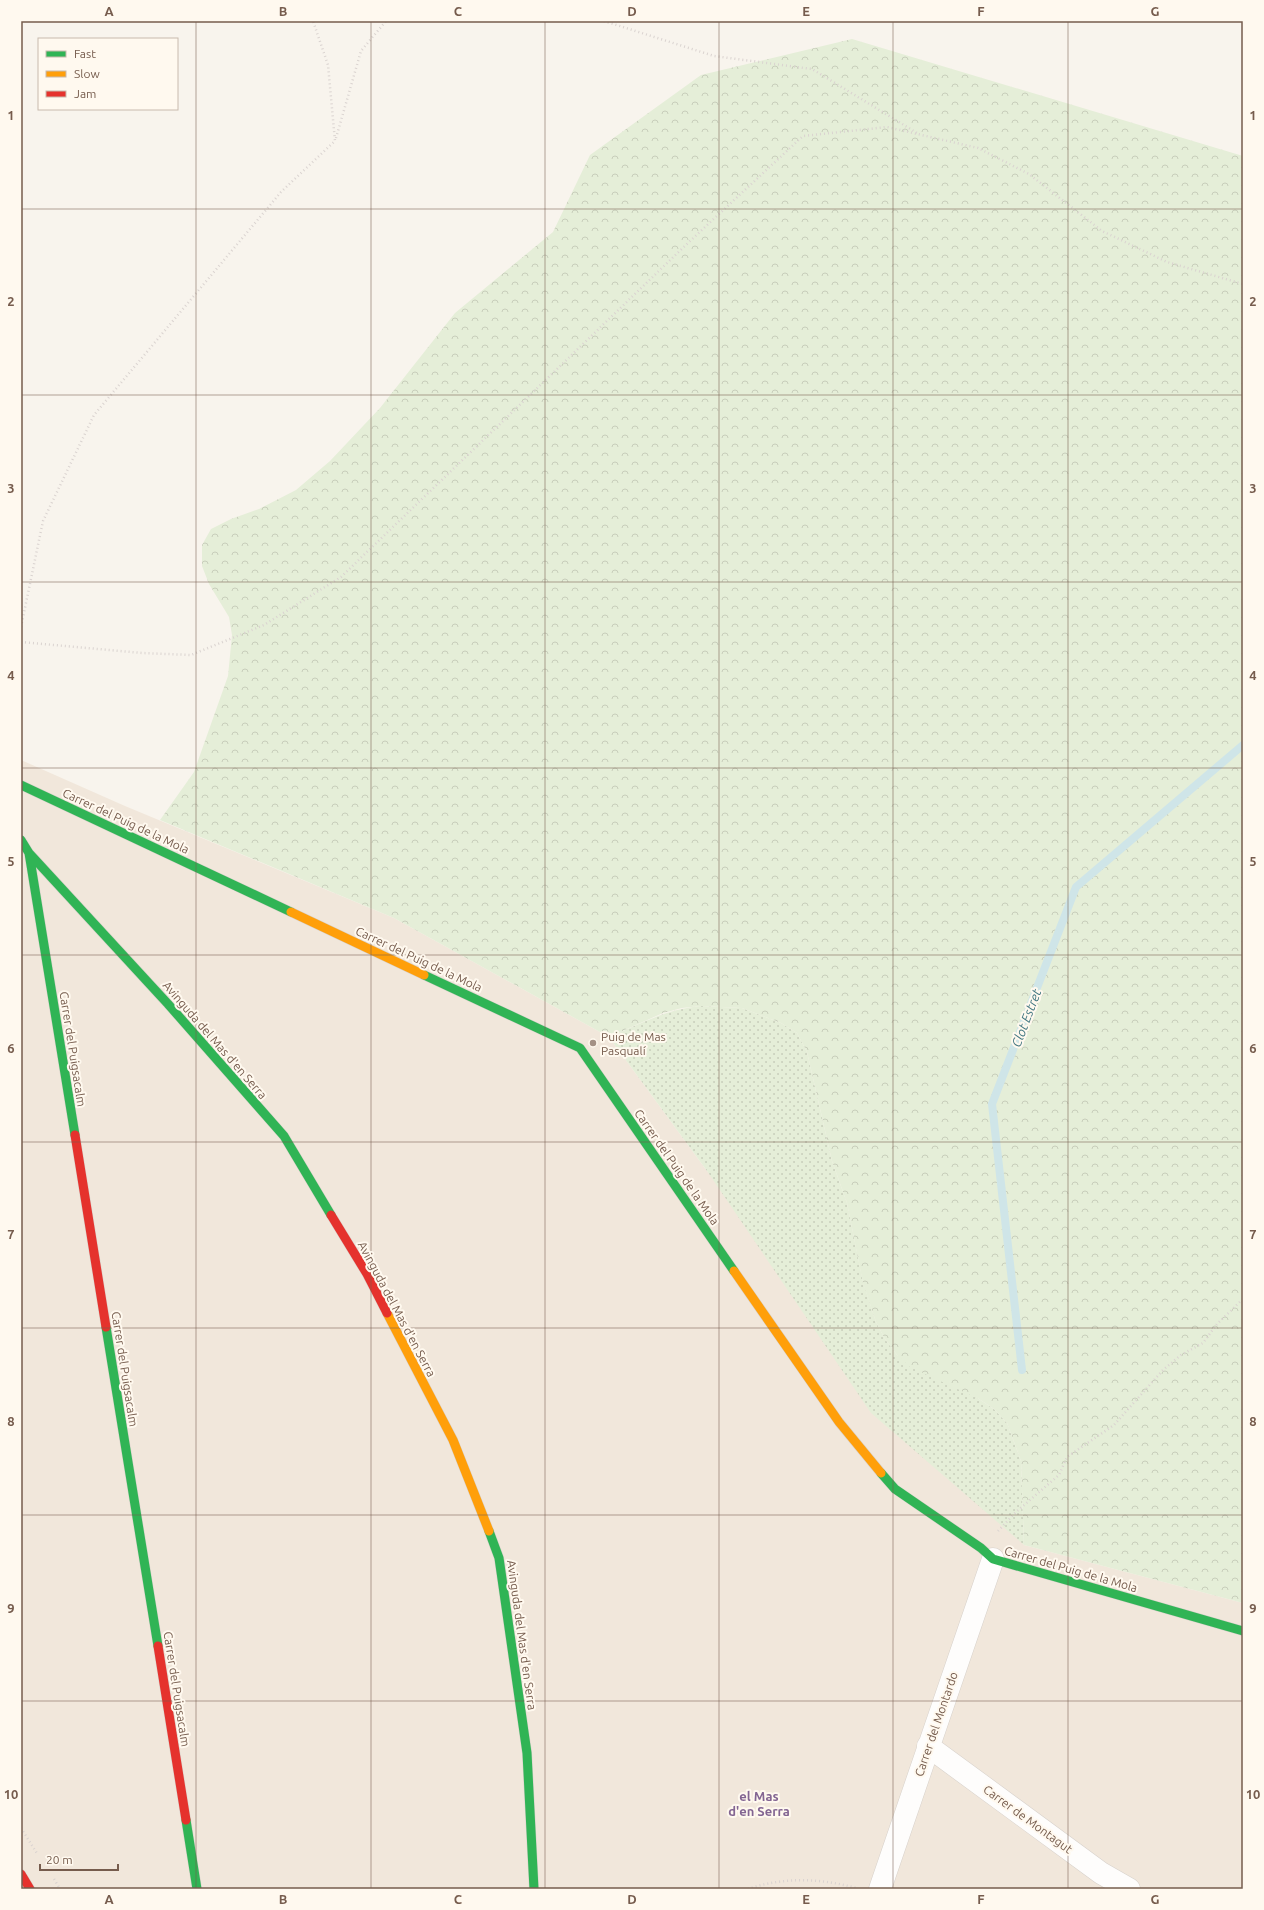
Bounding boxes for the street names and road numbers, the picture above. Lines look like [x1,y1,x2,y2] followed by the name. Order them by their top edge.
[61,786,191,856] street label: Carrer del Puig de la Mola
[354,924,484,994] street label: Carrer del Puig de la Mola
[160,979,270,1101] street label: Avinguda del Mas d'en Serra
[57,990,89,1108] street label: Carrer del Puigsacalm
[632,1107,722,1227] street label: Carrer del Puig de la Mola
[356,1239,438,1379] street label: Avinguda del Mas d'en Serra
[109,1310,141,1428] street label: Carrer del Puigsacalm
[1003,1544,1139,1594] street label: Carrer del Puig de la Mola
[505,1559,539,1711] street label: Avinguda del Mas d'en Serra
[161,1630,193,1748] street label: Carrer del Puigsacalm
[912,1670,960,1778] street label: Carrer del Montardo
[981,1782,1075,1856] street label: Carrer de Montagut

